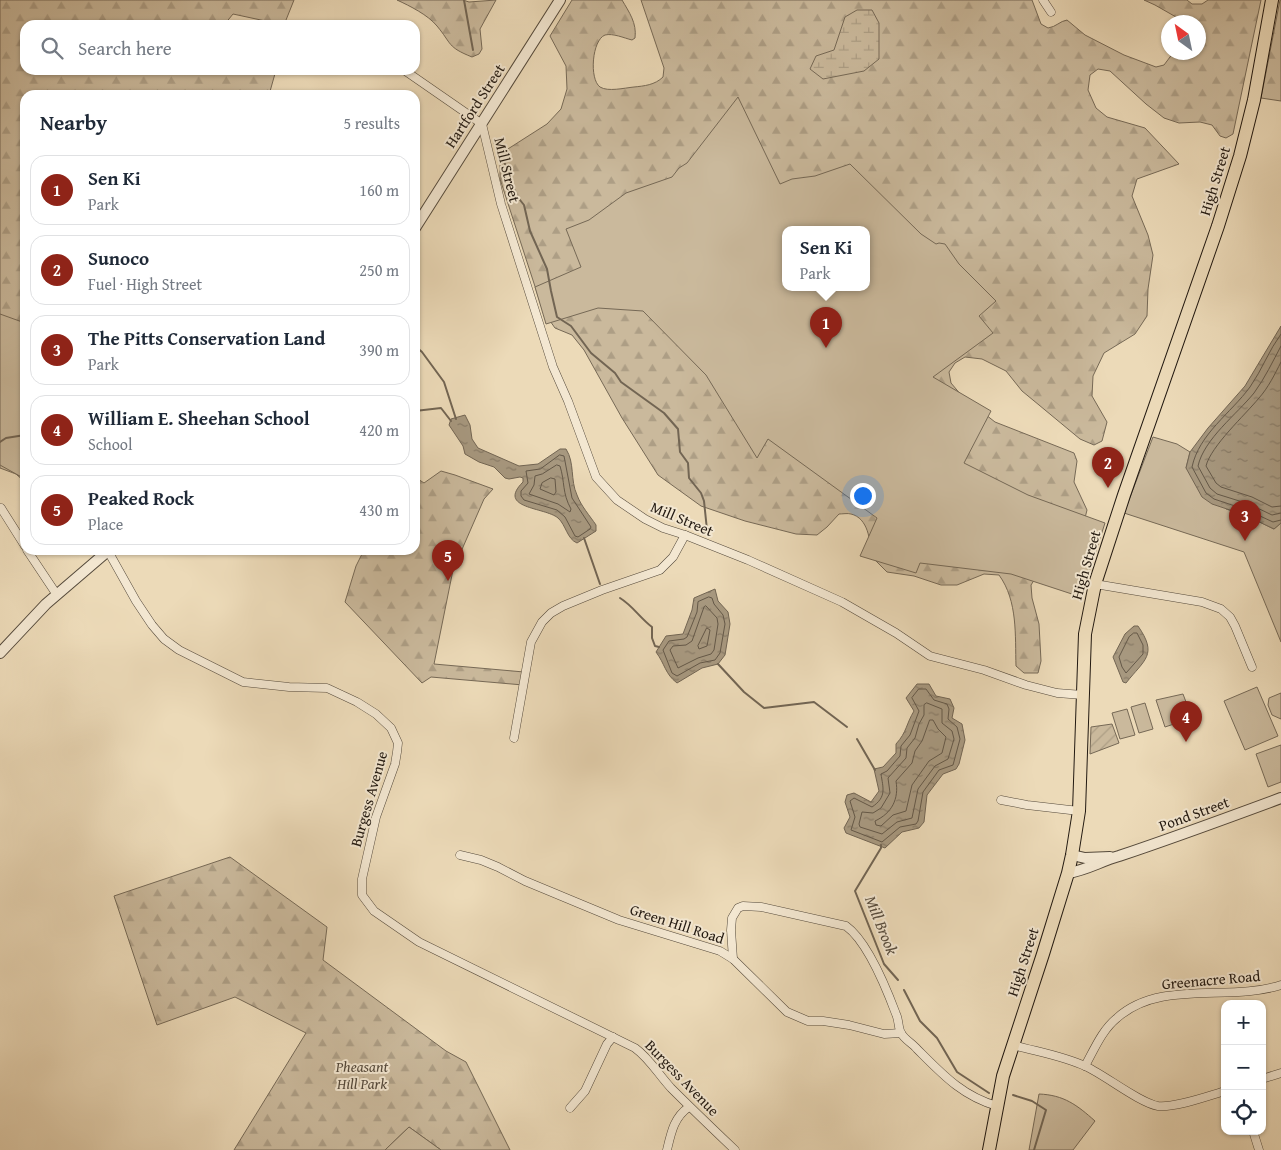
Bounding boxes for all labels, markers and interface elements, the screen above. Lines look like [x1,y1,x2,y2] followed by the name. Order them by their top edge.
[1161,15,1206,60] north arrow
[20,20,420,75] search box
[38,34,66,62] icon: search
[78,34,172,62] text: Search here
[440,59,510,152] street label: Hartford Street
[40,107,107,138] text: Nearby
[343,111,400,135] text: 5 results
[489,135,526,205] street label: Mill Street
[1194,143,1235,218] street label: High Street
[88,164,141,192] text: Sen Ki
[53,178,61,202] text: 1
[359,178,399,202] text: 160 m
[88,192,119,216] text: Park
[782,226,870,291] popup
[800,233,852,261] text: Sen Ki
[88,244,149,272] text: Sunoco
[53,258,61,282] text: 2
[359,258,399,282] text: 250 m
[800,261,831,285] text: Park
[88,272,202,296] text: Fuel · High Street
[810,307,842,348] pin: 1
[88,324,325,352] text: The Pitts Conservation Land
[53,338,61,362] text: 3
[359,338,399,362] text: 390 m
[88,352,119,376] text: Park
[88,404,310,432] text: William E. Sheehan School
[53,418,61,442] text: 4
[359,418,399,442] text: 420 m
[88,432,132,456] text: School
[1092,447,1124,488] pin: 2
[850,483,876,509] your location
[88,484,194,512] text: Peaked Rock
[648,496,717,541] street label: Mill Street
[53,498,61,522] text: 5
[359,498,399,522] text: 430 m
[1229,500,1261,541] pin: 3
[88,512,123,536] text: Place
[1066,527,1106,602] street label: High Street
[432,540,464,581] pin: 5
[1170,701,1202,742] pin: 4
[345,749,392,849] street label: Burgess Avenue
[1156,791,1233,836] street label: Pond Street
[859,892,905,959] water label: Mill Brook
[627,898,727,949] street label: Green Hill Road
[1002,924,1044,999] street label: High Street
[1161,965,1261,994] street label: Greenacre Road
[1221,1000,1266,1135] map controls
[1221,1000,1266,1045] button: +
[641,1035,724,1120] street label: Burgess Avenue
[1221,1045,1266,1090] button: −
[335,1056,388,1094] park label: Pheasant Hill Park
[1221,1090,1266,1135] button: locate

